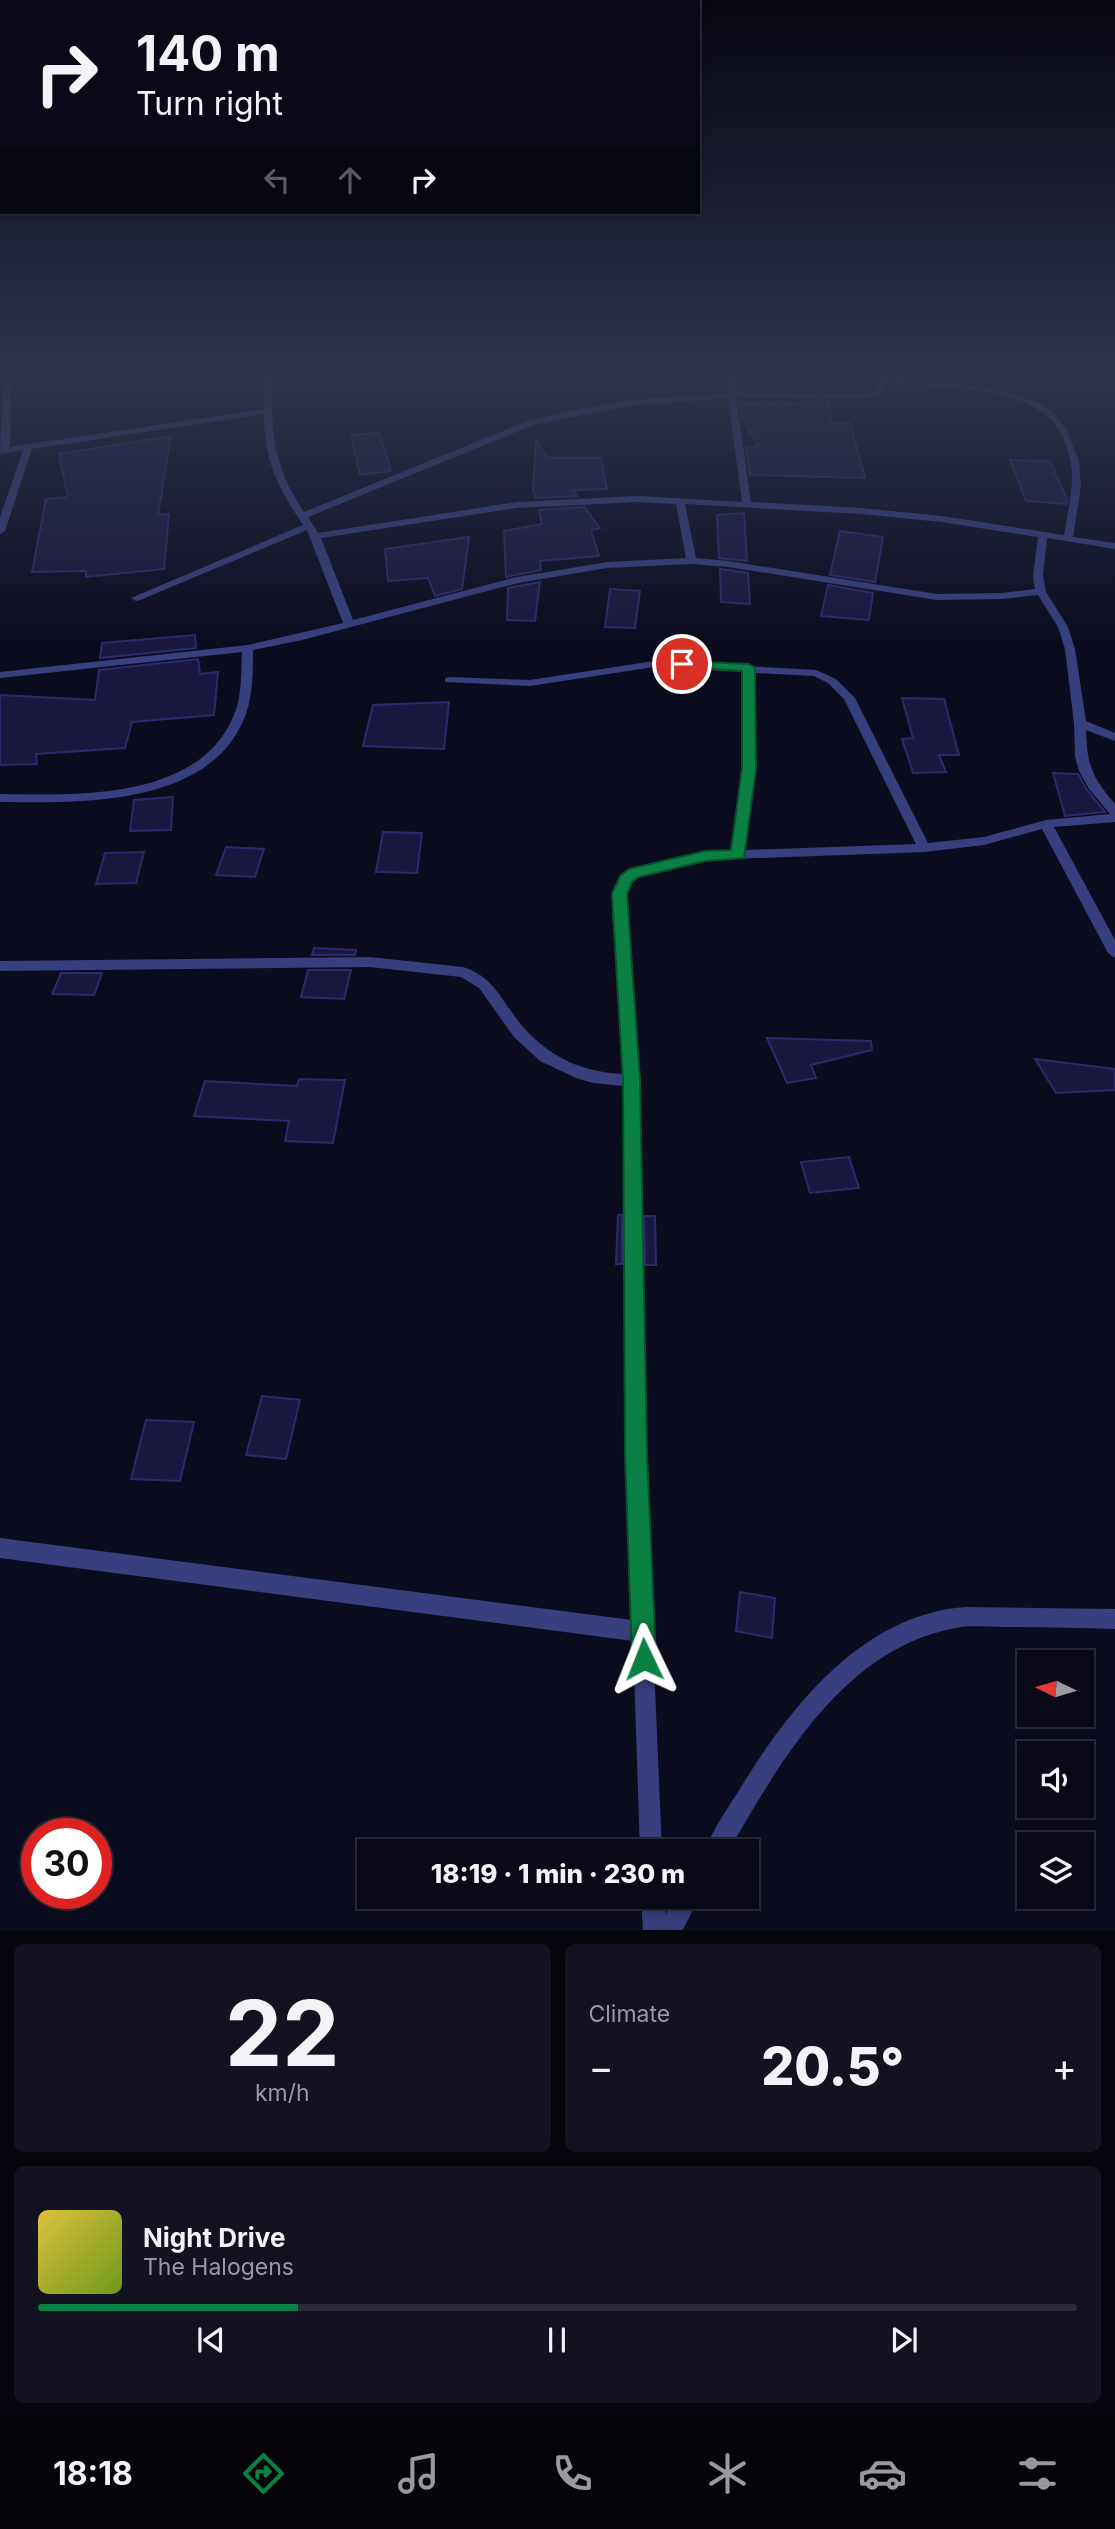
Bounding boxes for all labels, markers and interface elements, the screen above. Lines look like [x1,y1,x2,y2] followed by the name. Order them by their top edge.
[136,24,280,83] text: 140 m
[21,28,112,119] icon: right
[136,84,283,123] text: Turn right
[258,161,296,199] icon: left
[331,161,369,199] icon: ahead
[404,161,442,199] icon: right
[652,634,712,694] pin
[663,645,701,683] icon: arrive
[607,1622,681,1696] position arrow
[1017,1650,1094,1727] north arrow
[1017,1650,1094,1909] map controls
[1017,1741,1094,1818] button: sound
[21,1818,112,1909] speed limit sign: 30
[1017,1832,1094,1909] button: layers
[431,1858,685,1889] text: 18:19 · 1 min · 230 m
[225,1978,340,2088] text: 22
[589,2000,670,2028] text: Climate
[761,2035,904,2098] text: 20.5°
[589,2044,614,2090] text: −
[1052,2044,1077,2090] text: +
[255,2079,310,2107] text: km/h
[143,2222,285,2253] text: Night Drive
[143,2253,294,2281] text: The Halogens
[192,2321,230,2359] icon: previous
[538,2321,576,2359] icon: pause
[885,2321,923,2359] icon: next
[239,2449,288,2498] icon: directions
[394,2449,443,2498] icon: music
[548,2449,597,2498] icon: phone
[703,2449,752,2498] icon: climate
[858,2449,907,2498] icon: car
[1013,2449,1062,2498] icon: filters
[53,2454,133,2493] text: 18:18

